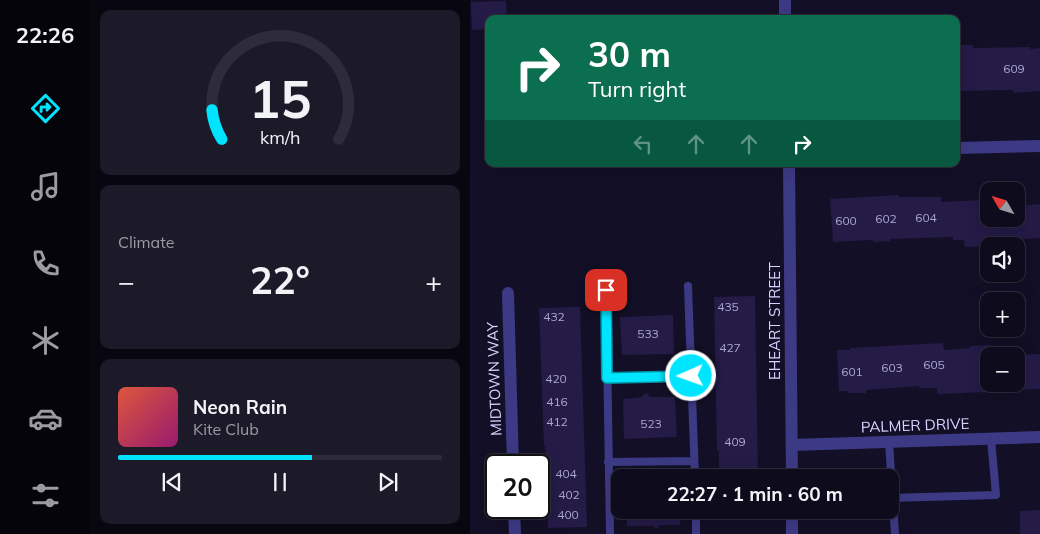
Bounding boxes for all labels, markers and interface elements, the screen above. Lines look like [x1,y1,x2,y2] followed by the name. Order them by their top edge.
[16,21,74,49] text: 22:26
[588,32,671,76] text: 30 m
[505,35,570,100] icon: right
[1003,61,1025,76] house number: 609
[249,66,311,131] text: 15
[588,75,686,103] text: Turn right
[28,91,63,126] icon: directions
[260,126,300,148] text: km/h
[629,130,657,158] icon: left
[682,130,710,158] icon: ahead
[735,130,763,158] icon: ahead
[788,130,816,158] icon: right
[28,169,63,204] icon: music
[980,182,1025,228] north arrow
[980,182,1025,392] map controls
[915,210,937,225] house number: 604
[875,211,897,226] house number: 602
[835,213,857,228] house number: 600
[118,232,174,252] text: Climate
[980,237,1025,282] button: sound
[28,246,63,281] icon: phone
[250,256,310,304] text: 22°
[765,262,784,380] street label: EHEART STREET
[118,264,135,299] text: −
[425,264,442,299] text: +
[585,269,627,311] pin
[592,276,620,304] icon: arrive
[980,292,1025,337] button: +
[717,299,739,314] house number: 435
[543,309,565,324] house number: 432
[482,321,505,436] street label: MIDTOWN WAY
[28,323,63,358] icon: climate
[637,326,659,341] house number: 533
[719,340,741,355] house number: 427
[980,347,1025,392] button: −
[664,349,716,401] position arrow
[923,357,945,372] house number: 605
[881,360,903,375] house number: 603
[841,364,863,379] house number: 601
[545,371,567,386] house number: 420
[546,394,568,409] house number: 416
[193,395,287,419] text: Neon Rain
[28,401,63,436] icon: car
[546,414,568,429] house number: 412
[860,414,970,436] street label: PALMER DRIVE
[640,416,662,431] house number: 523
[193,419,259,439] text: Kite Club
[724,434,746,449] house number: 409
[485,454,550,519] speed limit sign: 20
[555,466,577,481] house number: 404
[158,468,186,496] icon: previous
[266,468,294,496] icon: pause
[374,468,402,496] icon: next
[28,478,63,513] icon: filters
[667,482,843,506] text: 22:27 · 1 min · 60 m
[558,487,580,502] house number: 402
[557,507,579,522] house number: 400

